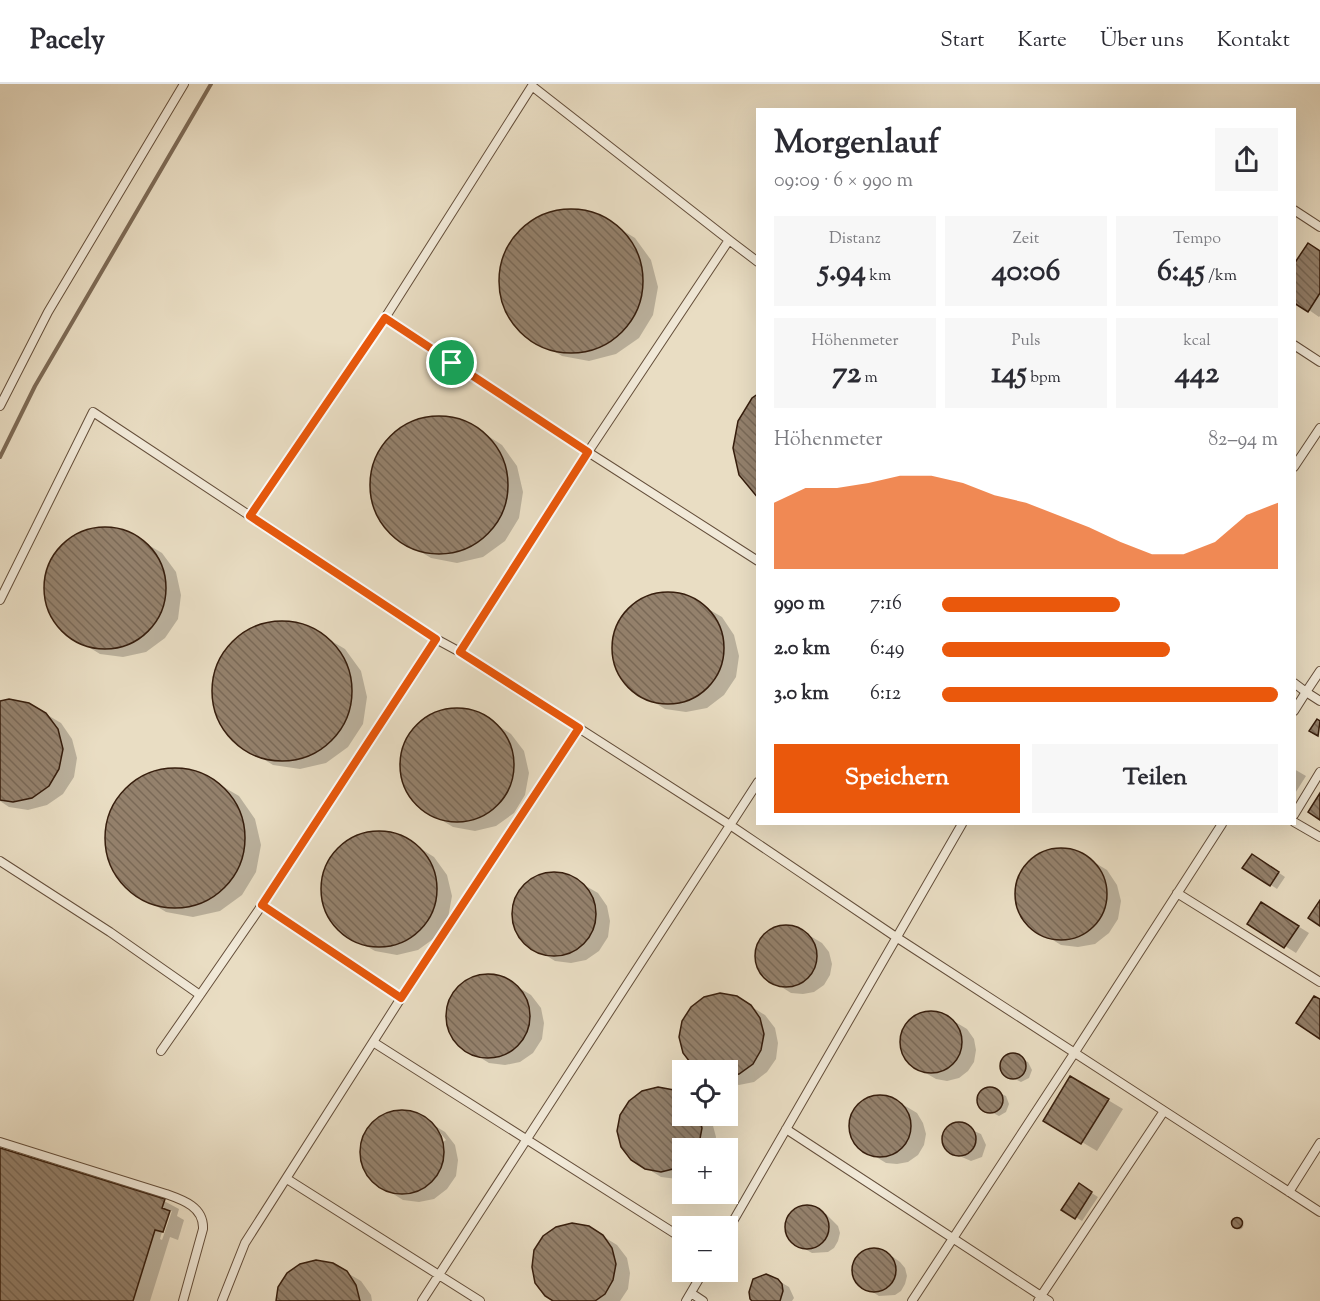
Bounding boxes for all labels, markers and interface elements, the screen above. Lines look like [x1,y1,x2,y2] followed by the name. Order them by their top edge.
[30,21,105,61] text: Pacely
[940,26,984,56] text: Start
[1017,26,1067,56] text: Karte
[1100,26,1184,56] text: Über uns
[1217,26,1290,56] text: Kontakt
[774,120,939,168] text: Morgenlauf
[1215,128,1278,191] button: share
[774,167,913,196] text: 09:09 · 6 × 990 m
[829,228,881,251] text: Distanz
[1013,228,1039,251] text: Zeit
[1173,228,1221,251] text: Tempo
[819,251,866,294] text: 5.94
[992,251,1060,294] text: 40:06
[1157,251,1205,294] text: 6:45
[866,265,891,288] text: km
[1205,265,1237,288] text: /km
[812,330,898,353] text: Höhenmeter
[1012,330,1040,353] text: Puls
[1183,330,1211,353] text: kcal
[426,337,477,388] pin
[435,346,468,379] icon: arrive
[832,353,861,396] text: 72
[991,353,1027,396] text: 145
[1175,353,1219,396] text: 442
[861,367,878,390] text: m
[1027,367,1061,390] text: bpm
[774,426,883,455] text: Höhenmeter
[1208,426,1278,455] text: 82–94 m
[774,590,825,619] text: 990 m
[870,590,902,619] text: 7:16
[774,635,830,664] text: 2.0 km
[870,635,905,664] text: 6:49
[774,680,829,709] text: 3.0 km
[870,680,901,709] text: 6:12
[774,744,1020,813] button: Speichern
[1032,744,1278,813] button: Teilen
[672,1060,738,1282] map controls
[672,1060,738,1126] button: locate
[672,1138,738,1204] button: +
[672,1216,738,1282] button: −

